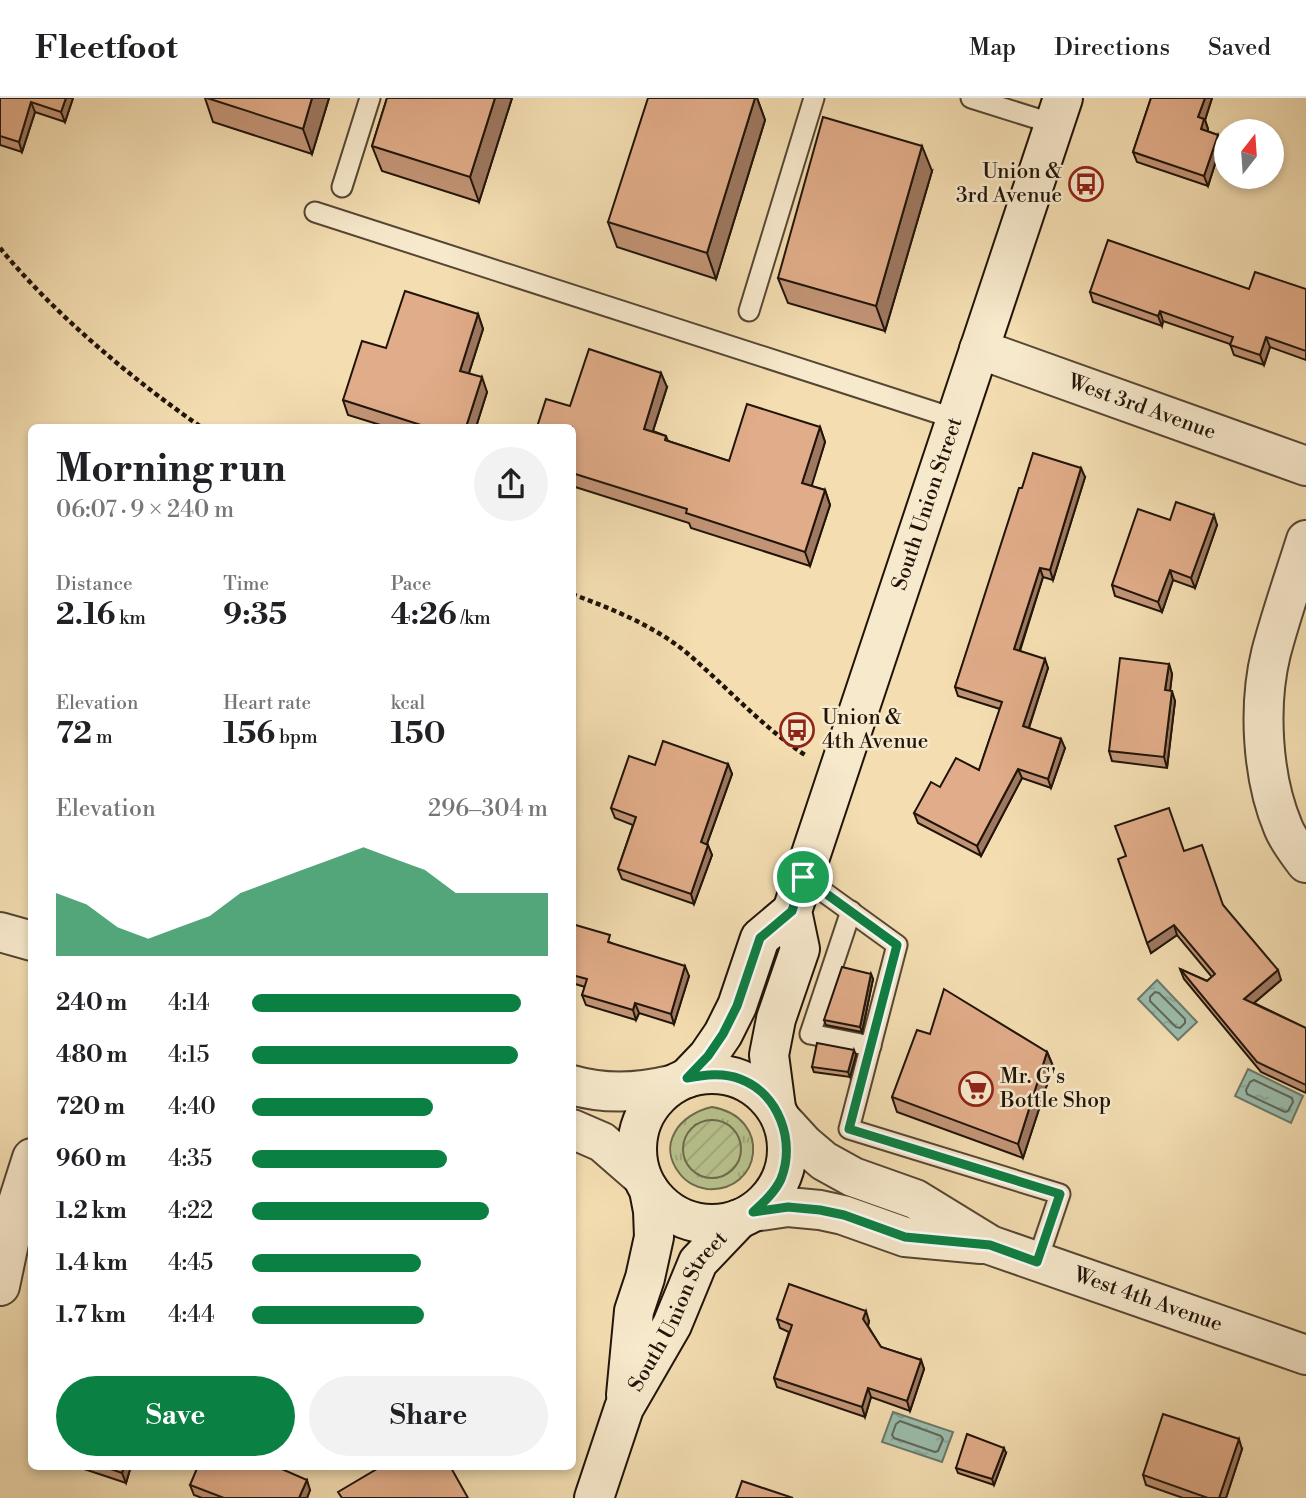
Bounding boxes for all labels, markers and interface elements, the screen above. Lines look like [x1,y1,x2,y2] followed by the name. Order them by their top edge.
[35,28,178,69] text: Fleetfoot
[969,33,1016,63] text: Map
[1054,33,1170,63] text: Directions
[1208,33,1271,63] text: Saved
[1214,119,1284,189] north arrow
[1214,119,1284,189] map controls
[956,159,1062,209] place label: Union & 3rd Avenue
[1067,165,1105,203] bus stop icon: Union & 3rd Avenue
[1063,369,1219,446] street label: West 3rd Avenue
[887,414,969,594] street label: South Union Street
[56,446,286,493] text: Morning run
[474,447,548,521] button: share
[56,496,234,524] text: 06:07 · 9 × 240 m
[56,572,133,596] text: Distance
[223,572,269,596] text: Time
[391,572,431,596] text: Pace
[56,596,115,634] text: 2.16
[223,596,287,634] text: 9:35
[391,596,457,634] text: 4:26
[115,606,146,630] text: km
[457,606,491,630] text: /km
[56,691,138,715] text: Elevation
[223,691,311,715] text: Heart rate
[391,691,425,715] text: kcal
[822,705,928,755] place label: Union & 4th Avenue
[778,711,816,749] bus stop icon: Union & 4th Avenue
[56,715,92,753] text: 72
[223,715,275,753] text: 156
[391,715,445,753] text: 150
[92,725,113,749] text: m
[275,725,318,749] text: bpm
[56,795,156,823] text: Elevation
[428,795,548,823] text: 296–304 m
[773,847,833,907] pin
[784,858,822,896] icon: arrive
[56,989,127,1017] text: 240 m
[168,989,210,1017] text: 4:14
[56,1041,127,1069] text: 480 m
[168,1041,209,1069] text: 4:15
[999,1064,1111,1114] place label: Mr. G's Bottle Shop
[957,1070,995,1108] supermarket icon: Mr. G's Bottle Shop
[56,1093,125,1121] text: 720 m
[168,1093,216,1121] text: 4:40
[56,1145,126,1173] text: 960 m
[168,1145,212,1173] text: 4:35
[56,1197,127,1225] text: 1.2 km
[168,1197,213,1225] text: 4:22
[623,1226,734,1396] street label: South Union Street
[56,1249,128,1277] text: 1.4 km
[168,1249,213,1277] text: 4:45
[1069,1262,1226,1338] street label: West 4th Avenue
[56,1301,126,1329] text: 1.7 km
[168,1301,215,1329] text: 4:44
[56,1376,295,1456] button: Save
[309,1376,548,1456] button: Share

